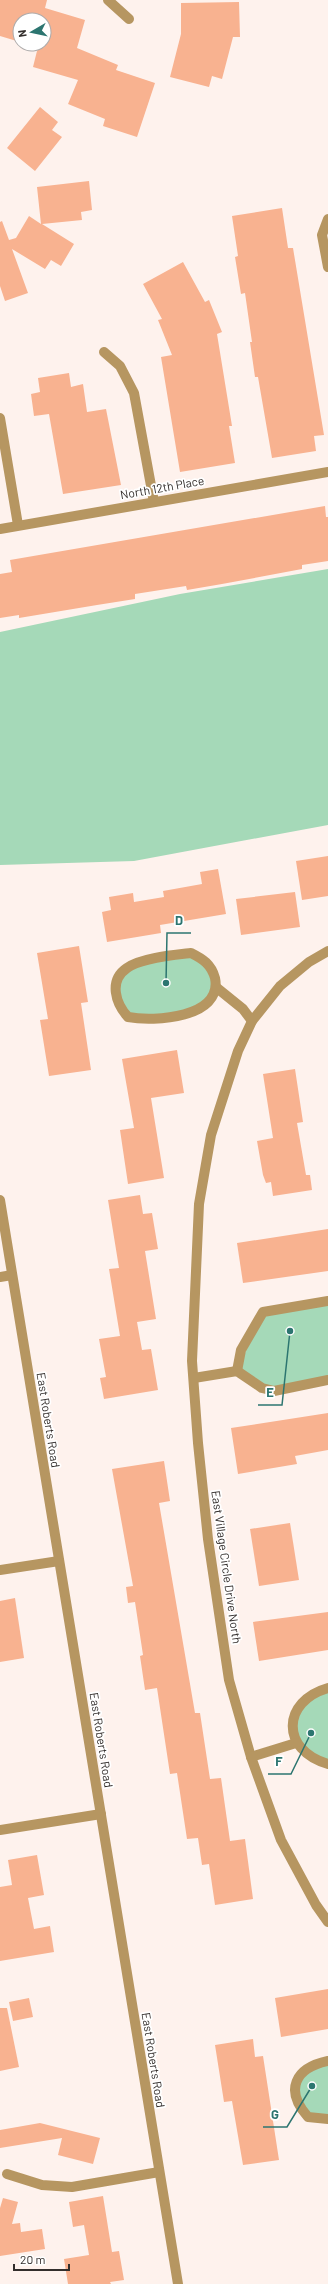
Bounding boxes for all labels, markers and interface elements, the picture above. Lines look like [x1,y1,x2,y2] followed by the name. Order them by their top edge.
[12,12,52,52] north arrow
[15,29,29,38] text: N
[119,473,205,501] street label: North 12th Place
[167,908,191,933] callout: D
[175,912,183,928] text: D
[35,1371,63,1469] street label: East Roberts Road
[258,1380,282,1405] callout: E
[266,1384,274,1400] text: E
[209,1490,245,1644] street label: East Village Circle Drive North
[88,1691,116,1789] street label: East Roberts Road
[268,1749,291,1774] callout: F
[275,1753,283,1769] text: F
[140,2011,168,2109] street label: East Roberts Road
[263,2102,287,2127] callout: G
[271,2106,279,2122] text: G
[14,2246,69,2272] scale bar
[20,2252,46,2266] text: 20 m

